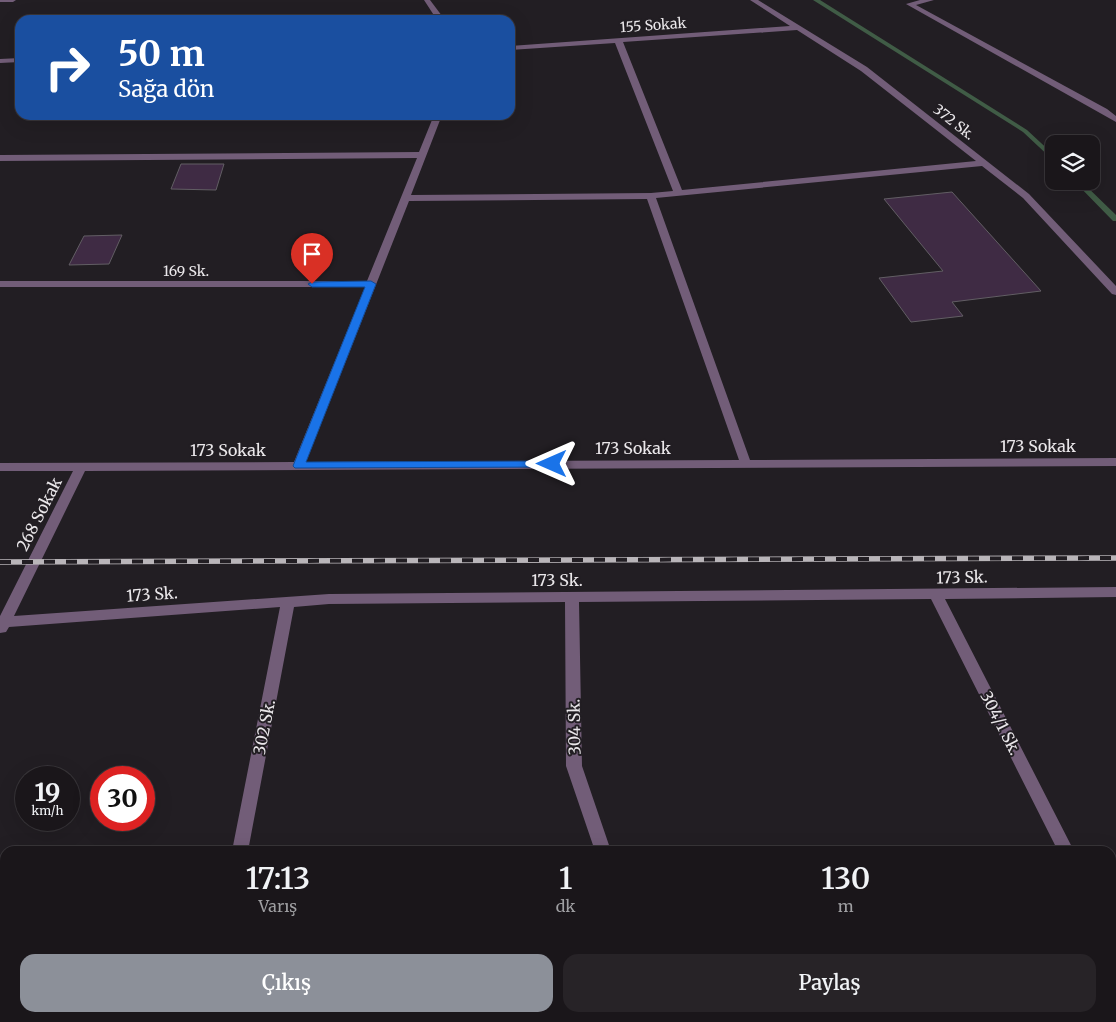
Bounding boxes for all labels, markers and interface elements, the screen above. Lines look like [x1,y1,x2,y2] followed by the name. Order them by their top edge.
[619,14,687,36] street label: 155 Sokak
[118,32,205,76] text: 50 m
[35,35,100,100] icon: right
[118,75,214,103] text: Sağa dön
[930,100,978,144] street label: 372 Sk.
[1045,135,1100,190] map controls
[1045,135,1100,190] button: layers
[291,233,333,284] pin
[298,240,326,268] icon: arrive
[163,262,209,280] street label: 169 Sk.
[1000,436,1077,456] street label: 173 Sokak
[525,437,577,489] position arrow
[595,438,672,458] street label: 173 Sokak
[190,440,267,460] street label: 173 Sokak
[12,473,66,554] street label: 268 Sokak
[936,567,988,587] street label: 173 Sk.
[531,570,583,590] street label: 173 Sk.
[126,582,178,606] street label: 173 Sk.
[976,688,1026,758] street label: 304/1 Sk.
[249,698,279,756] street label: 302 Sk.
[564,699,584,755] street label: 304 Sk.
[90,766,155,831] speed limit sign: 30
[35,776,60,808] text: 19
[32,803,63,818] text: km/h
[246,859,310,897] text: 17:13
[559,859,572,897] text: 1
[821,859,870,897] text: 130
[259,896,297,916] text: Varış
[556,896,575,916] text: dk
[838,896,854,916] text: m
[20,954,553,1012] button: Çıkış
[563,954,1096,1012] button: Paylaş

